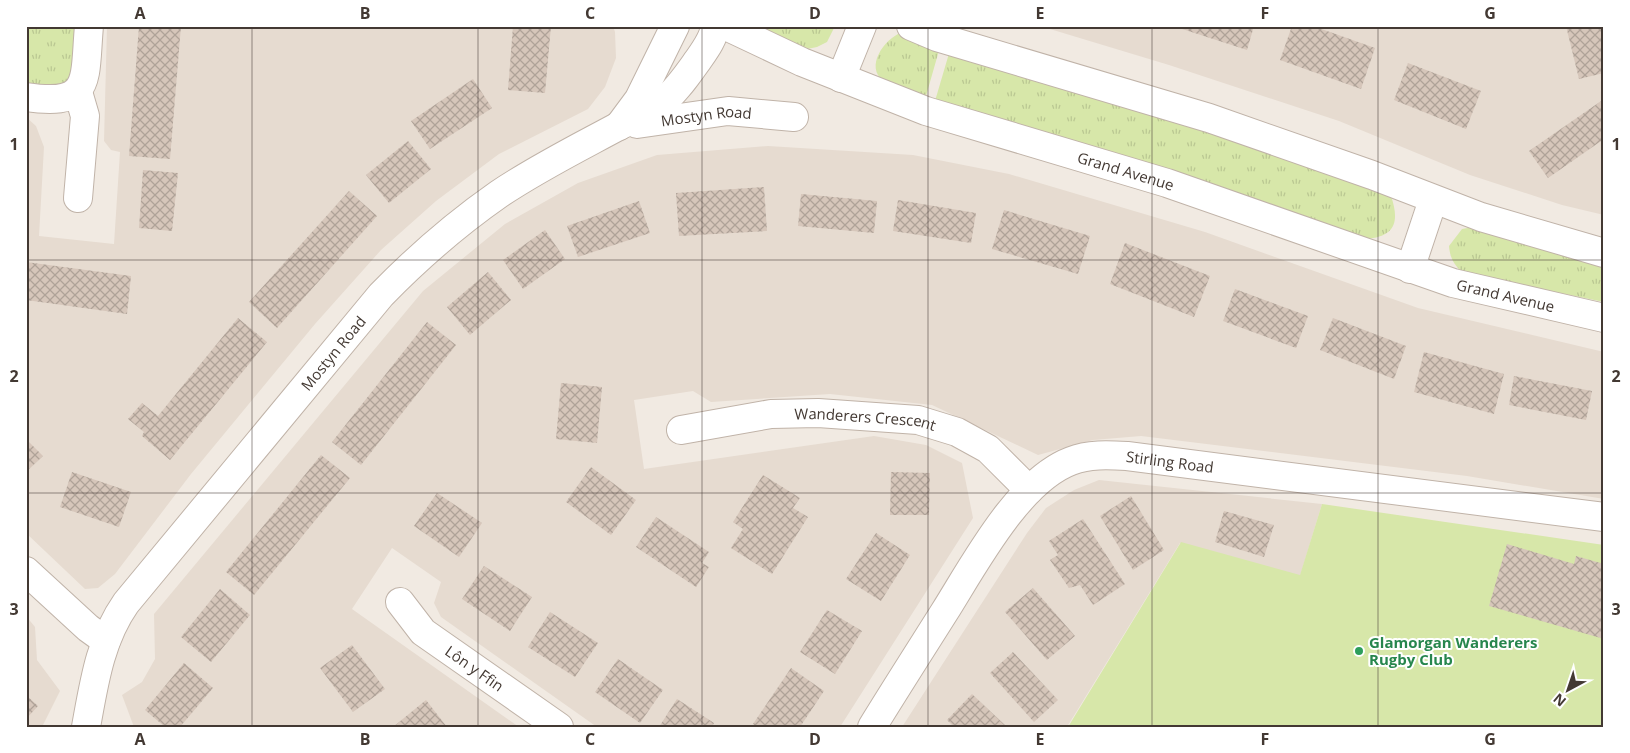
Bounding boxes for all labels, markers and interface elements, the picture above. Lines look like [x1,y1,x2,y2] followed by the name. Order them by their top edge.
[134,2,146,24] text: A
[360,2,370,24] text: B
[585,2,595,24] text: C
[809,2,821,24] text: D
[1036,2,1045,24] text: E
[1261,2,1269,24] text: F
[1484,2,1496,24] text: G
[660,101,753,130] street label: Mostyn Road
[9,133,19,155] text: 1
[1611,133,1621,155] text: 1
[1075,147,1177,195] street label: Grand Avenue
[1455,274,1557,316] street label: Grand Avenue
[296,311,370,395] street label: Mostyn Road
[9,365,19,387] text: 2
[1611,365,1621,387] text: 2
[794,403,939,435] street label: Wanderers Crescent
[1125,446,1215,477] street label: Stirling Road
[9,598,19,620] text: 3
[1611,598,1621,620] text: 3
[1369,632,1537,669] place label: Glamorgan Wanderers Rugby Club
[442,641,508,696] street label: Lôn y Ffin
[1353,645,1365,657] marker: Glamorgan Wanderers Rugby Club
[1542,666,1592,716] north arrow
[1549,689,1570,711] text: N
[134,728,146,750] text: A
[360,728,370,750] text: B
[585,728,595,750] text: C
[809,728,821,750] text: D
[1036,728,1045,750] text: E
[1261,728,1269,750] text: F
[1484,728,1496,750] text: G

